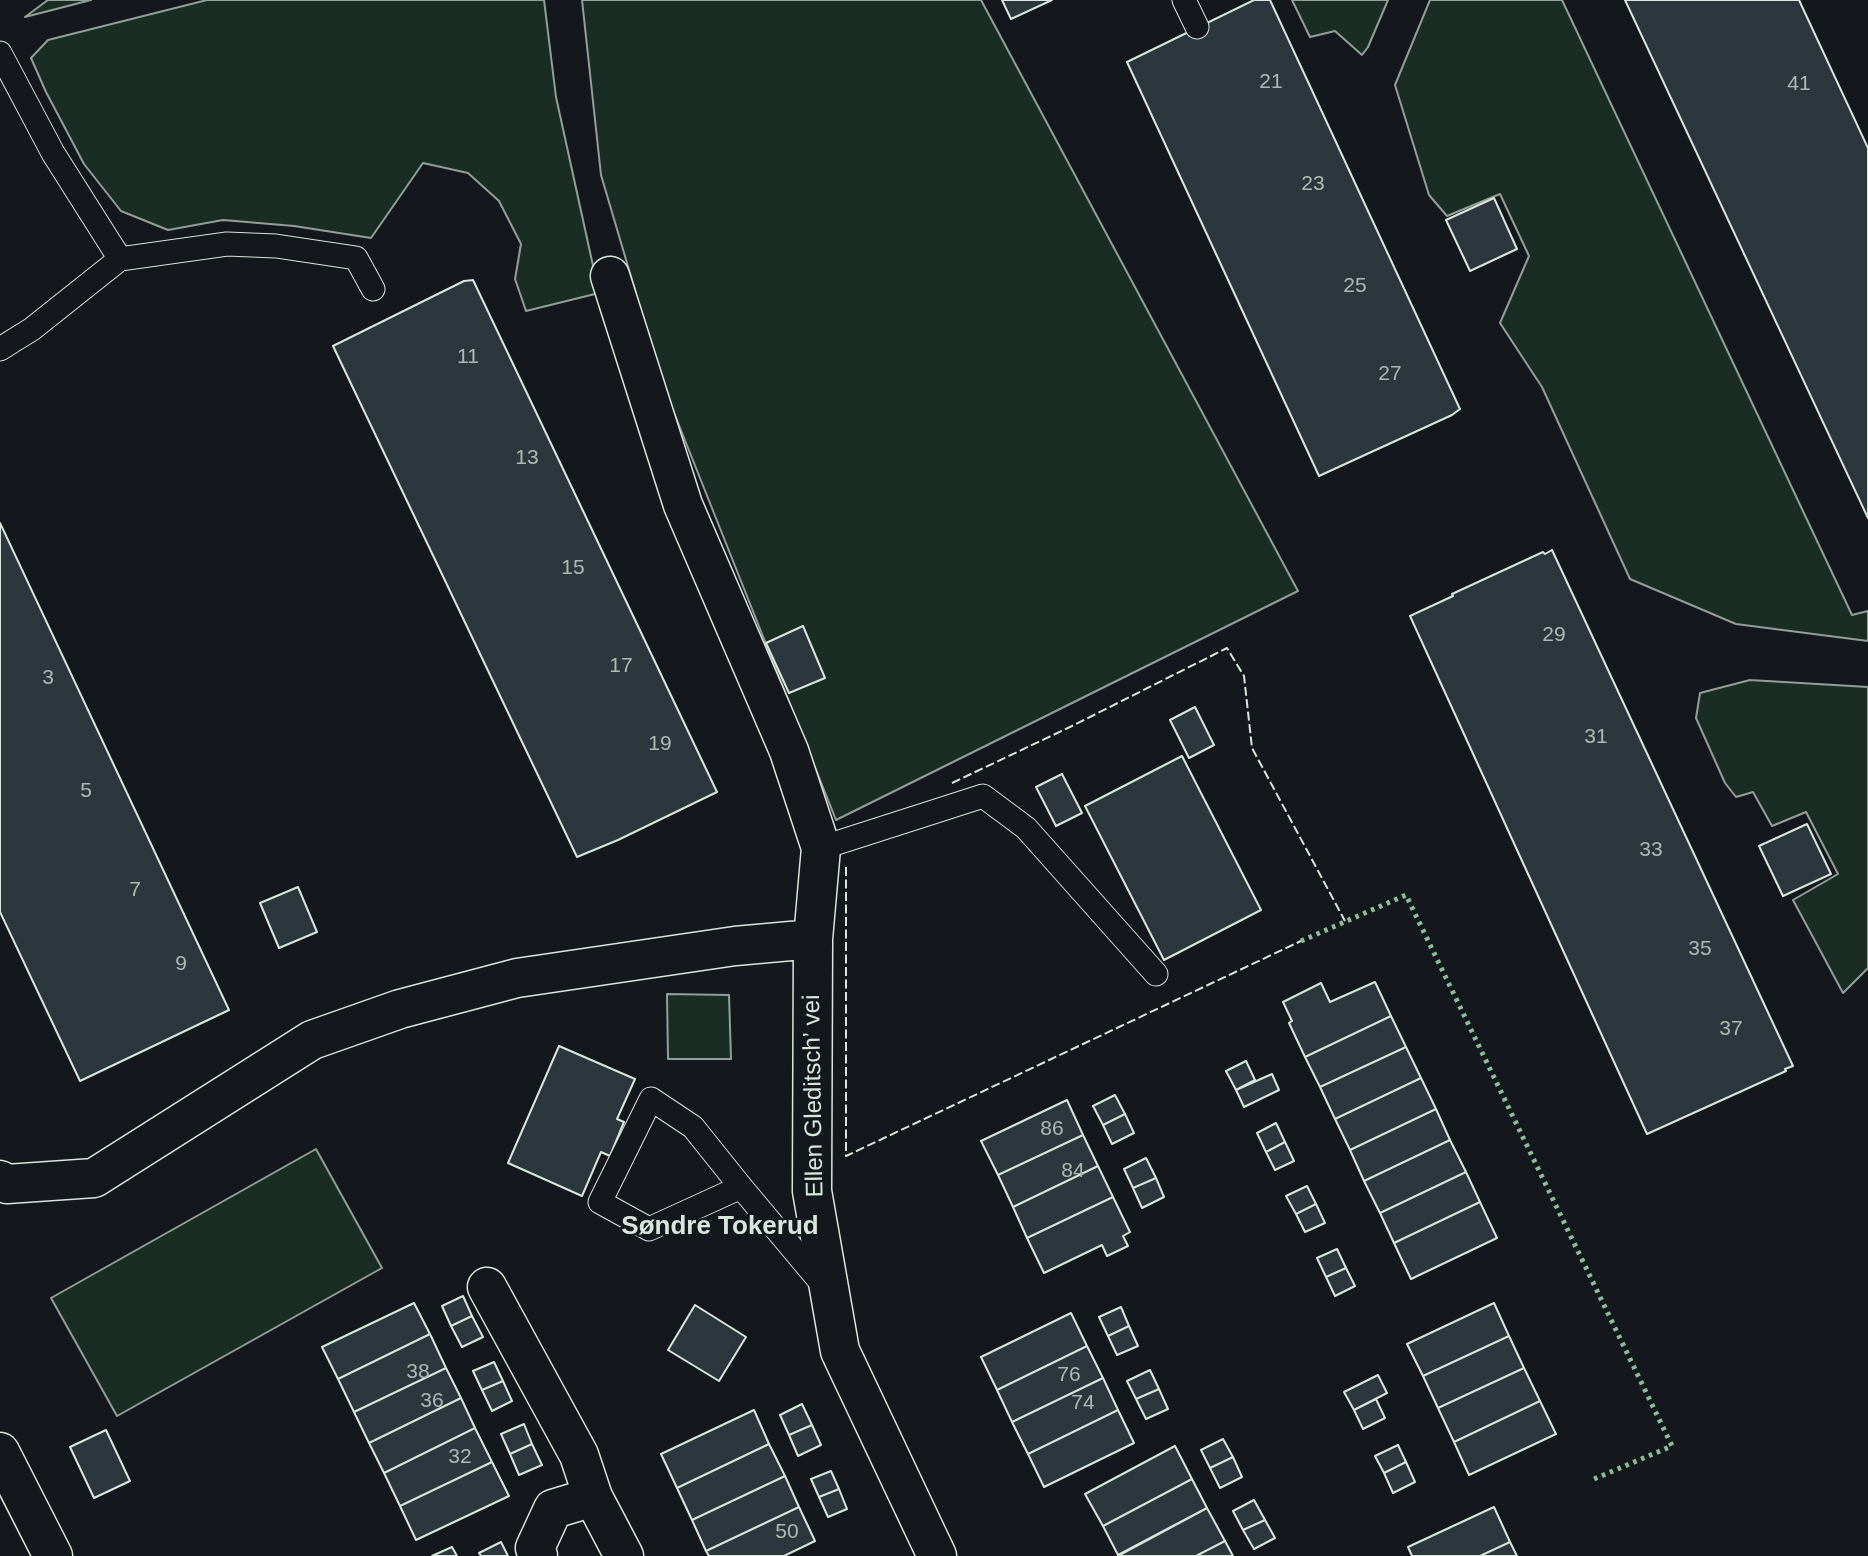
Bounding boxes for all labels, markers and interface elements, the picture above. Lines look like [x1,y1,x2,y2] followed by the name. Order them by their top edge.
[1259,69,1283,95] house number: 21
[1787,71,1811,97] house number: 41
[1301,171,1325,197] house number: 23
[1343,273,1367,299] house number: 25
[457,344,479,370] house number: 11
[1378,361,1402,387] house number: 27
[515,445,539,471] house number: 13
[561,555,585,581] house number: 15
[1542,622,1566,648] house number: 29
[609,653,633,679] house number: 17
[42,665,54,691] house number: 3
[1584,724,1608,750] house number: 31
[648,731,672,757] house number: 19
[80,778,92,804] house number: 5
[1639,837,1663,863] house number: 33
[129,877,141,903] house number: 7
[1688,936,1712,962] house number: 35
[175,951,187,977] house number: 9
[798,994,830,1198] street label: Ellen Gleditsch’ vei
[1719,1016,1743,1042] house number: 37
[1040,1116,1064,1142] house number: 86
[1061,1158,1085,1184] house number: 84
[621,1211,819,1243] district label: Søndre Tokerud
[406,1359,430,1385] house number: 38
[1057,1362,1081,1388] house number: 76
[420,1388,444,1414] house number: 36
[1071,1390,1095,1416] house number: 74
[448,1444,472,1470] house number: 32
[775,1519,799,1545] house number: 50

